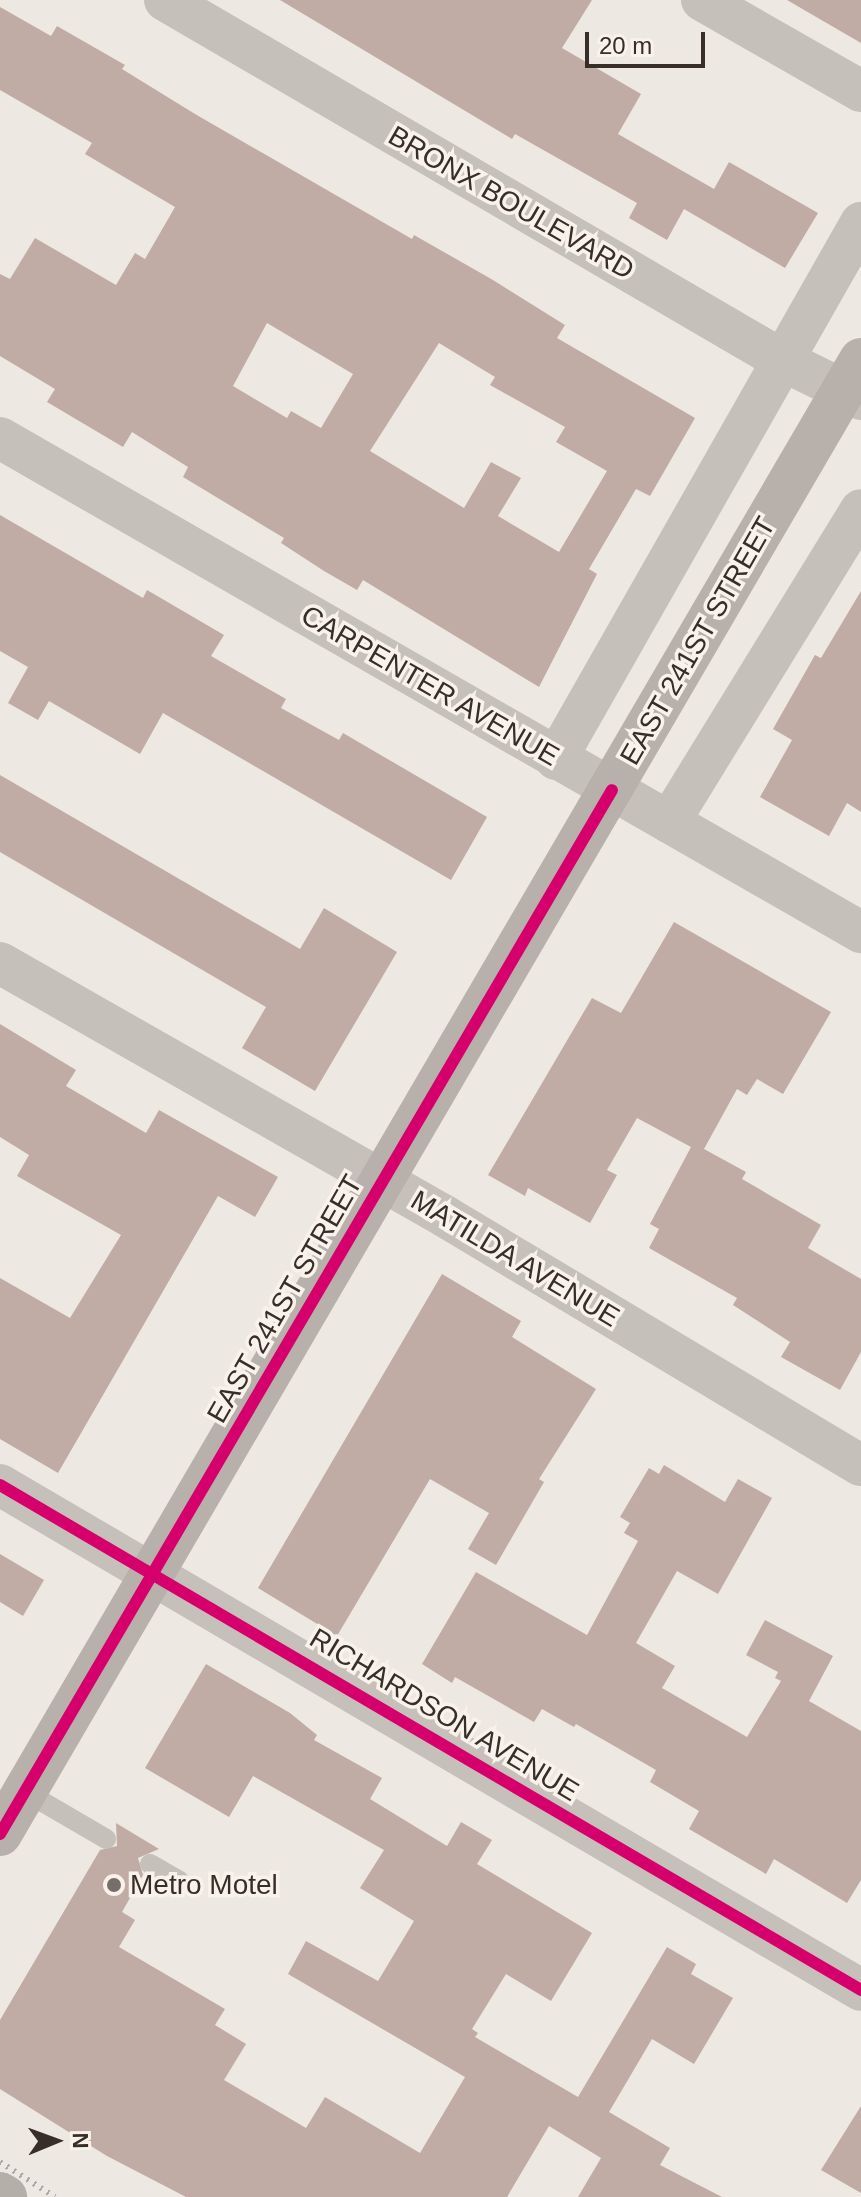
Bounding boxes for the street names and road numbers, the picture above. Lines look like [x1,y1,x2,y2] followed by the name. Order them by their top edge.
[382,119,640,287] street label: BRONX BOULEVARD
[613,511,783,771] street label: EAST 241ST STREET
[294,598,566,774] street label: CARPENTER AVENUE
[200,1169,370,1429] street label: EAST 241ST STREET
[403,1183,627,1335] street label: MATILDA AVENUE
[303,1621,585,1809] street label: RICHARDSON AVENUE

